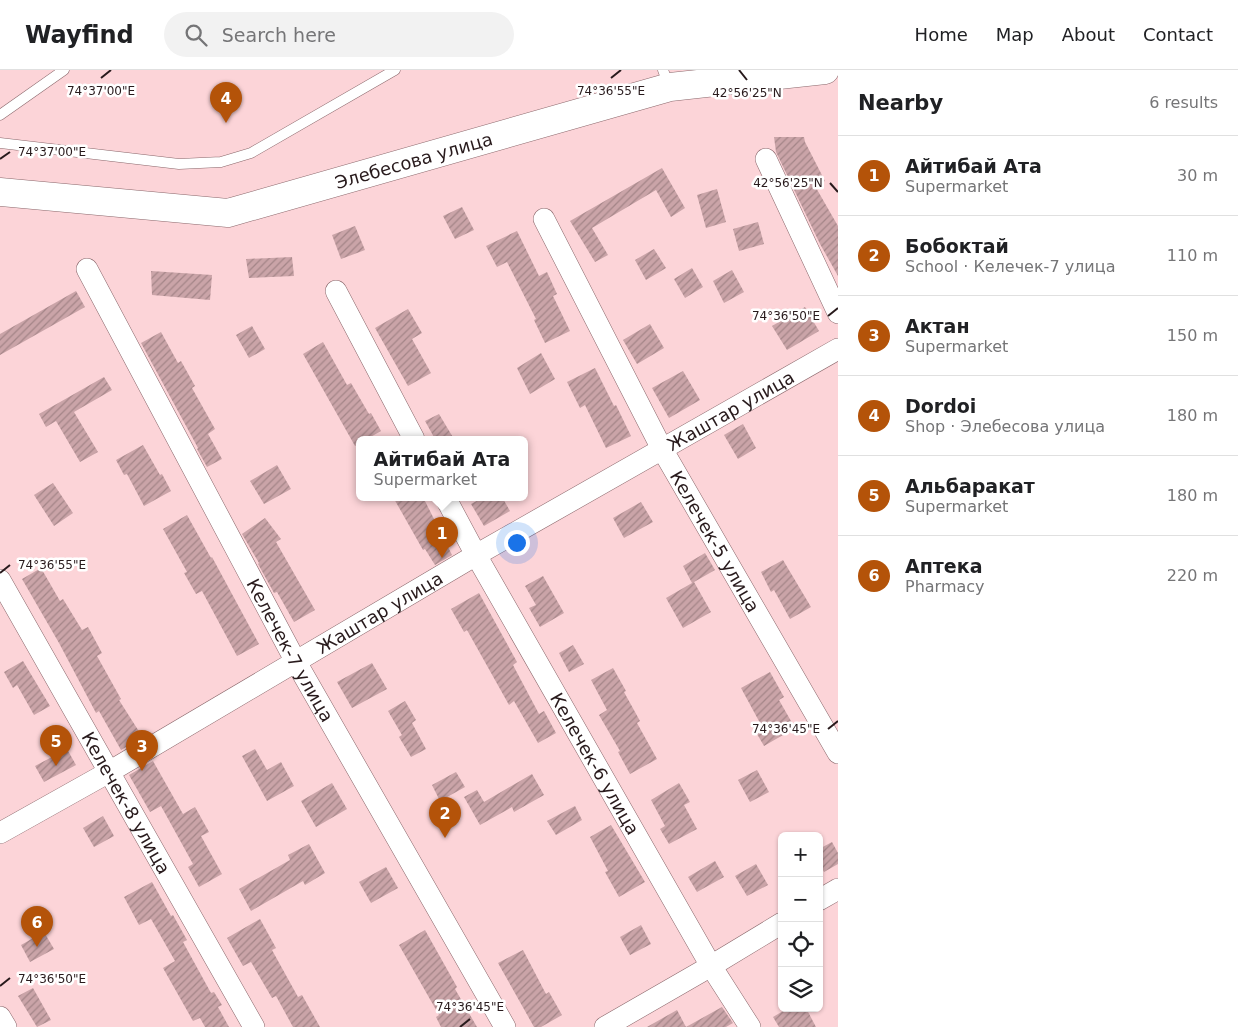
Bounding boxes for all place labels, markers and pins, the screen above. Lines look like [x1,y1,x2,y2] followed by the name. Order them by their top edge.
[210,82,242,123] pin: 4
[426,517,458,558] pin: 1
[40,725,72,766] pin: 5
[126,730,158,771] pin: 3
[429,797,461,838] pin: 2
[21,906,53,947] pin: 6

